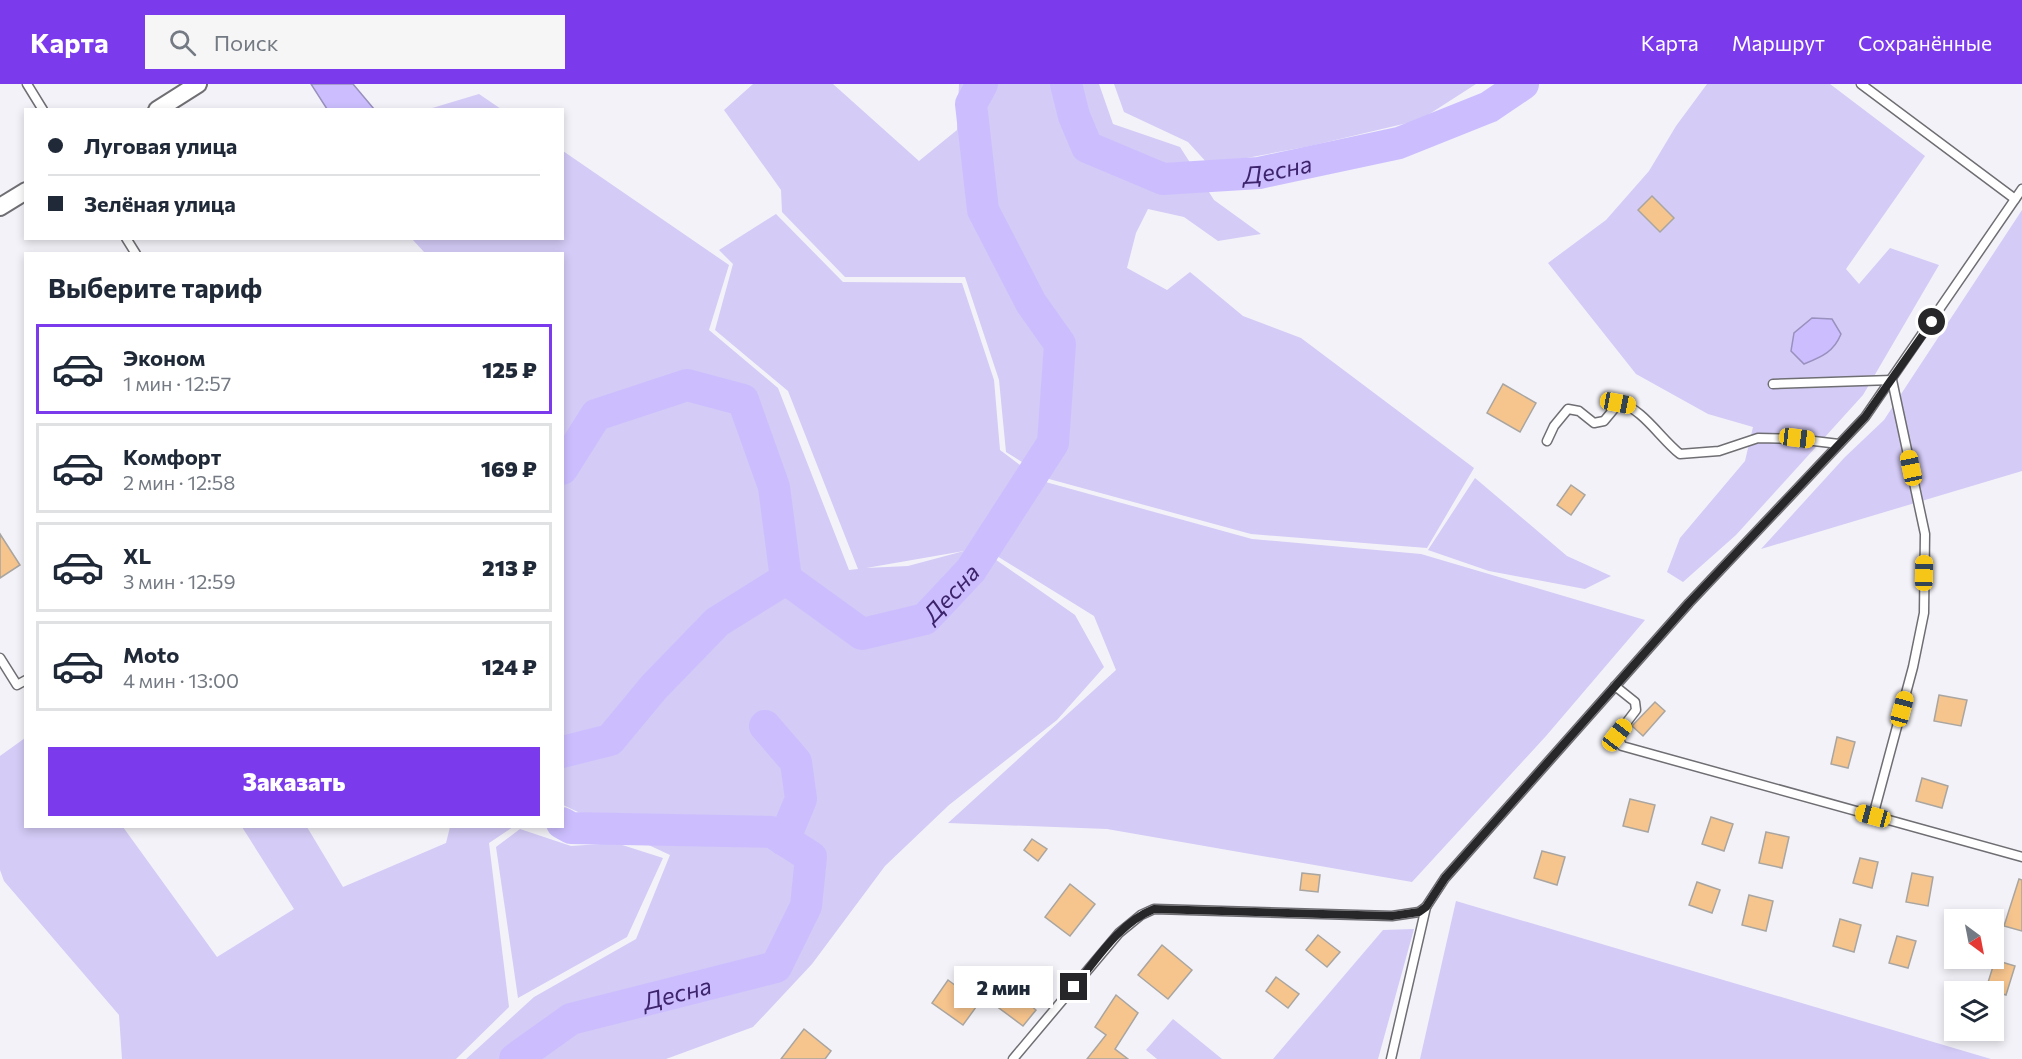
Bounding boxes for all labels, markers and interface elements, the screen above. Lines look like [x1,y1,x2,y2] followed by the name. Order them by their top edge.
[145,15,565,69] search box
[30,25,109,59] text: Карта
[166,26,199,59] icon: search
[214,29,278,56] text: Поиск
[1641,30,1699,55] text: Карта
[1732,30,1825,55] text: Маршрут
[1858,30,1992,55] text: Сохранённые
[84,132,237,159] text: Луговая улица
[1240,148,1314,189] water label: Десна
[84,190,236,217] text: Зелёная улица
[48,271,262,304] text: Выберите тариф
[1918,308,1945,335] route start
[51,342,105,396] icon: car
[123,344,205,371] text: Эконом
[482,356,537,383] text: 125 ₽
[123,371,231,395] text: 1 мин · 12:57
[1599,391,1637,415] car
[1778,427,1816,449] car
[51,441,105,495] icon: car
[123,443,221,470] text: Комфорт
[1898,449,1924,487] car
[481,455,537,482] text: 169 ₽
[123,470,235,494] text: 2 мин · 12:58
[51,540,105,594] icon: car
[123,542,151,569] text: XL
[482,554,537,581] text: 213 ₽
[1915,555,1933,591] car
[914,557,984,629] water label: Десна
[123,569,236,593] text: 3 мин · 12:59
[51,639,105,693] icon: car
[123,641,179,668] text: Moto
[482,653,537,680] text: 124 ₽
[123,668,239,692] text: 4 мин · 13:00
[1889,689,1915,729] car
[1599,715,1635,755] car
[48,747,540,816] button: Заказать
[1853,803,1893,829] car
[1944,909,2004,969] north arrow
[1944,909,2004,1041] map controls
[954,966,1053,1008] callout: 2 мин
[638,970,714,1015] water label: Десна
[1060,973,1087,1000] route end
[977,975,1030,999] text: 2 мин
[1944,981,2004,1041] button: layers

